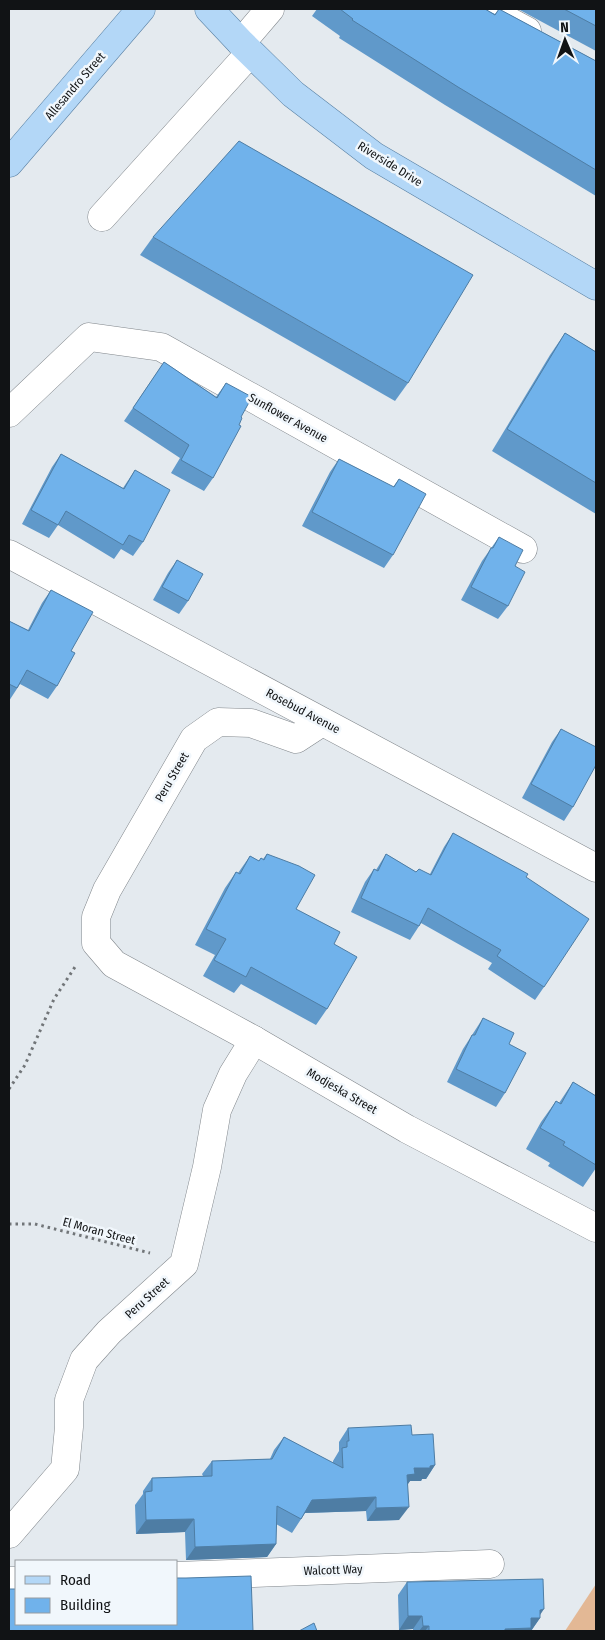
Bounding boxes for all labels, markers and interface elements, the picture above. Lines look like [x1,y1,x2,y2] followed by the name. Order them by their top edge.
[540,15,590,65] north arrow
[560,19,569,36] text: N
[42,49,108,123] street label: Allesandro Street
[355,139,425,189] street label: Riverside Drive
[246,390,330,446] street label: Sunflower Avenue
[264,686,342,736] street label: Rosebud Avenue
[152,750,192,804] street label: Peru Street
[304,1065,380,1117] street label: Modjeska Street
[61,1215,137,1247] street label: El Moran Street
[122,1274,172,1321] street label: Peru Street
[15,1560,178,1625] legend
[303,1562,363,1578] street label: Walcott Way
[60,1571,91,1589] text: Road
[60,1596,111,1614] text: Building

